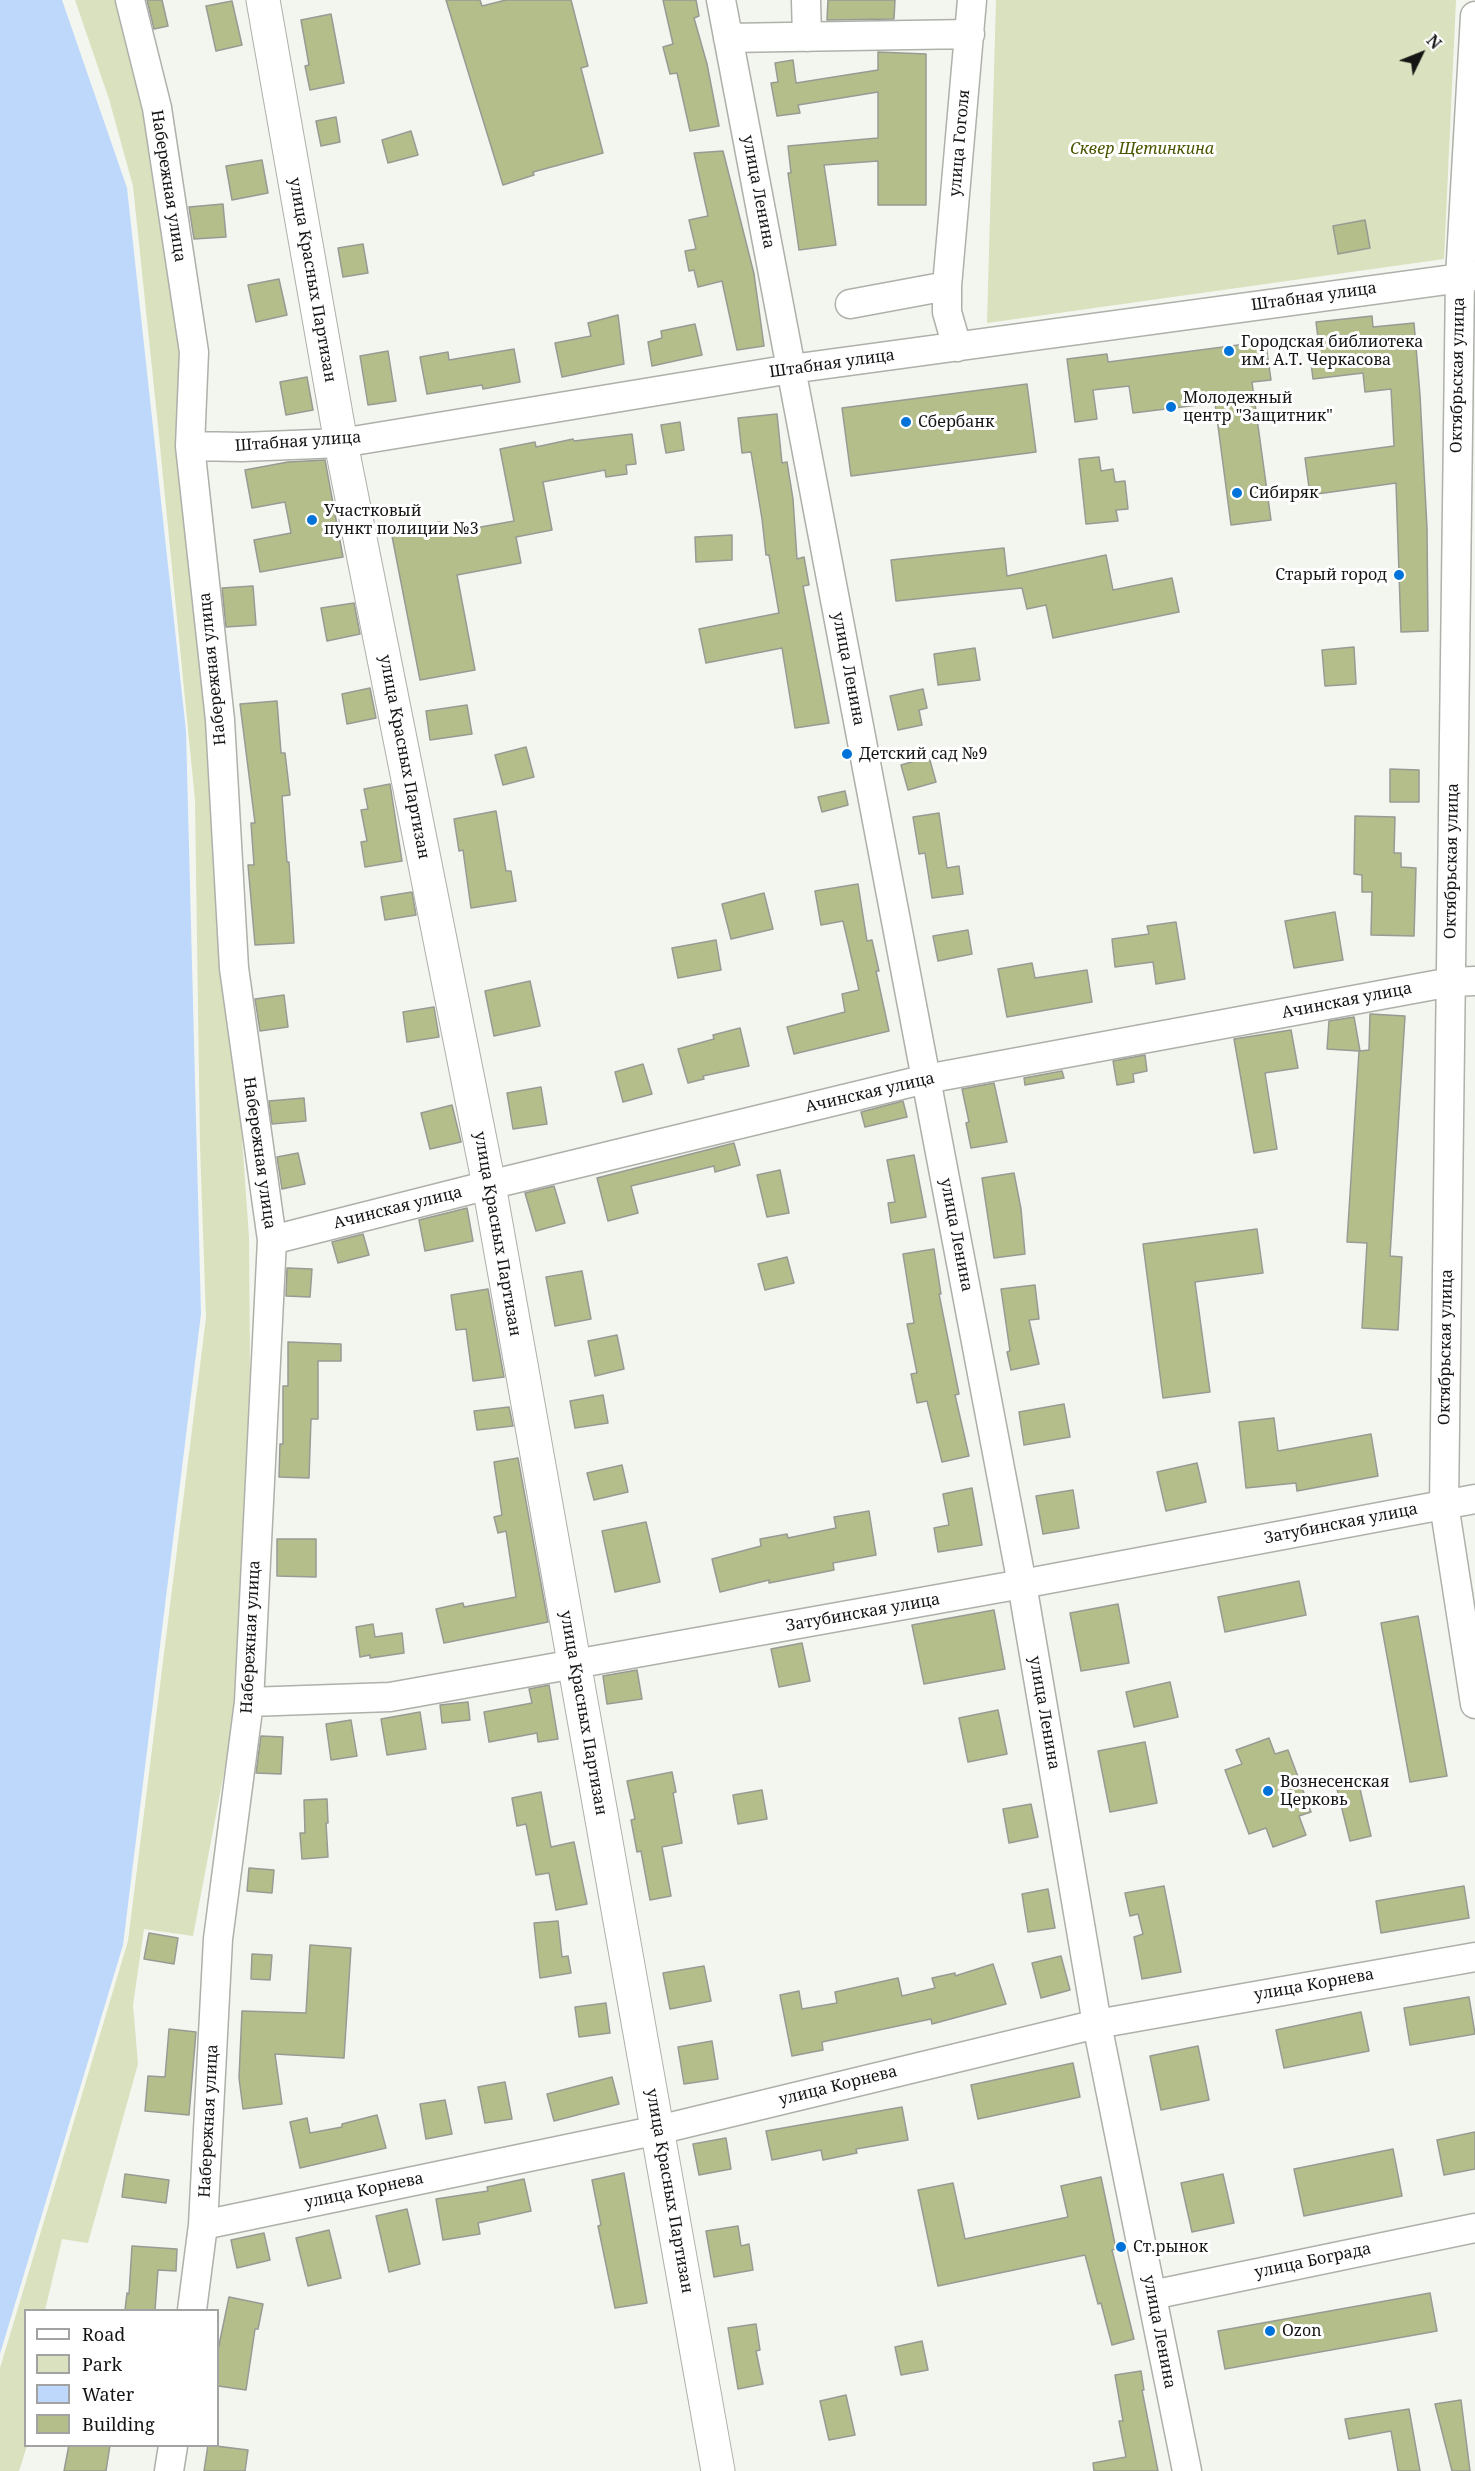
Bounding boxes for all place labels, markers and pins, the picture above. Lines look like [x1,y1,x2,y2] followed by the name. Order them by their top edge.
[1241,332,1423,370] place label: Городская библиотека им. А.Т. Черкасова
[1222,344,1236,358] marker: Городская библиотека им. А.Т. Черкасова
[1183,388,1333,426] place label: Молодежный центр "Защитник"
[1164,400,1178,414] marker: Молодежный центр "Защитник"
[918,412,995,432] place label: Сбербанк
[899,415,913,429] marker: Сбербанк
[1249,483,1319,503] place label: Сибиряк
[1230,486,1244,500] marker: Сибиряк
[324,501,479,539] place label: Участковый пункт полиции №3
[305,513,319,527] marker: Участковый пункт полиции №3
[1275,565,1387,585] place label: Старый город
[1392,568,1406,582] marker: Старый город
[859,744,987,764] place label: Детский сад №9
[840,747,854,761] marker: Детский сад №9
[1280,1772,1389,1810] place label: Вознесенская Церковь
[1261,1784,1275,1798] marker: Вознесенская Церковь
[1133,2237,1208,2257] place label: Ст.рынок
[1114,2240,1128,2254] marker: Ст.рынок
[1282,2321,1322,2341] place label: Ozon
[1263,2324,1277,2338] marker: Ozon

